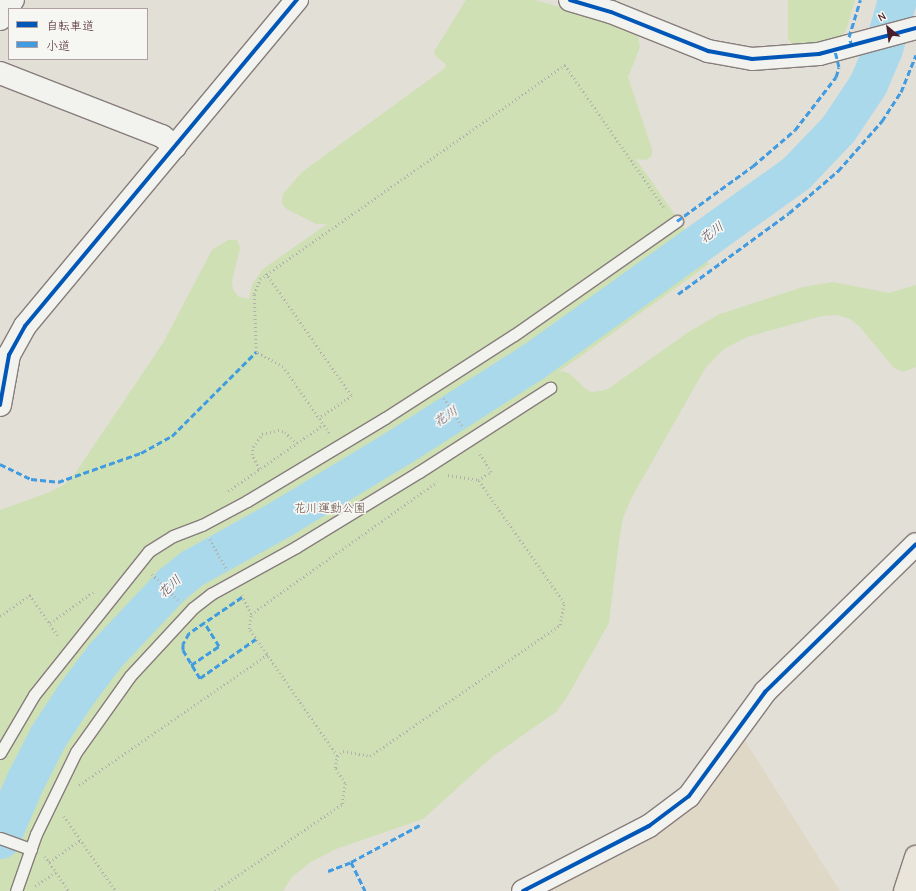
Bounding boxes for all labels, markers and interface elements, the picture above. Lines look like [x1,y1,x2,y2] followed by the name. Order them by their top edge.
[8,8,148,60] legend
[868,8,908,48] north arrow
[876,10,888,24] text: N
[46,19,94,33] text: 自転車道
[46,39,70,53] text: 小道
[697,219,727,247] water label: 花川
[431,403,461,431] water label: 花川
[294,502,366,516] park label: 花川運動公園
[155,572,185,602] water label: 花川

